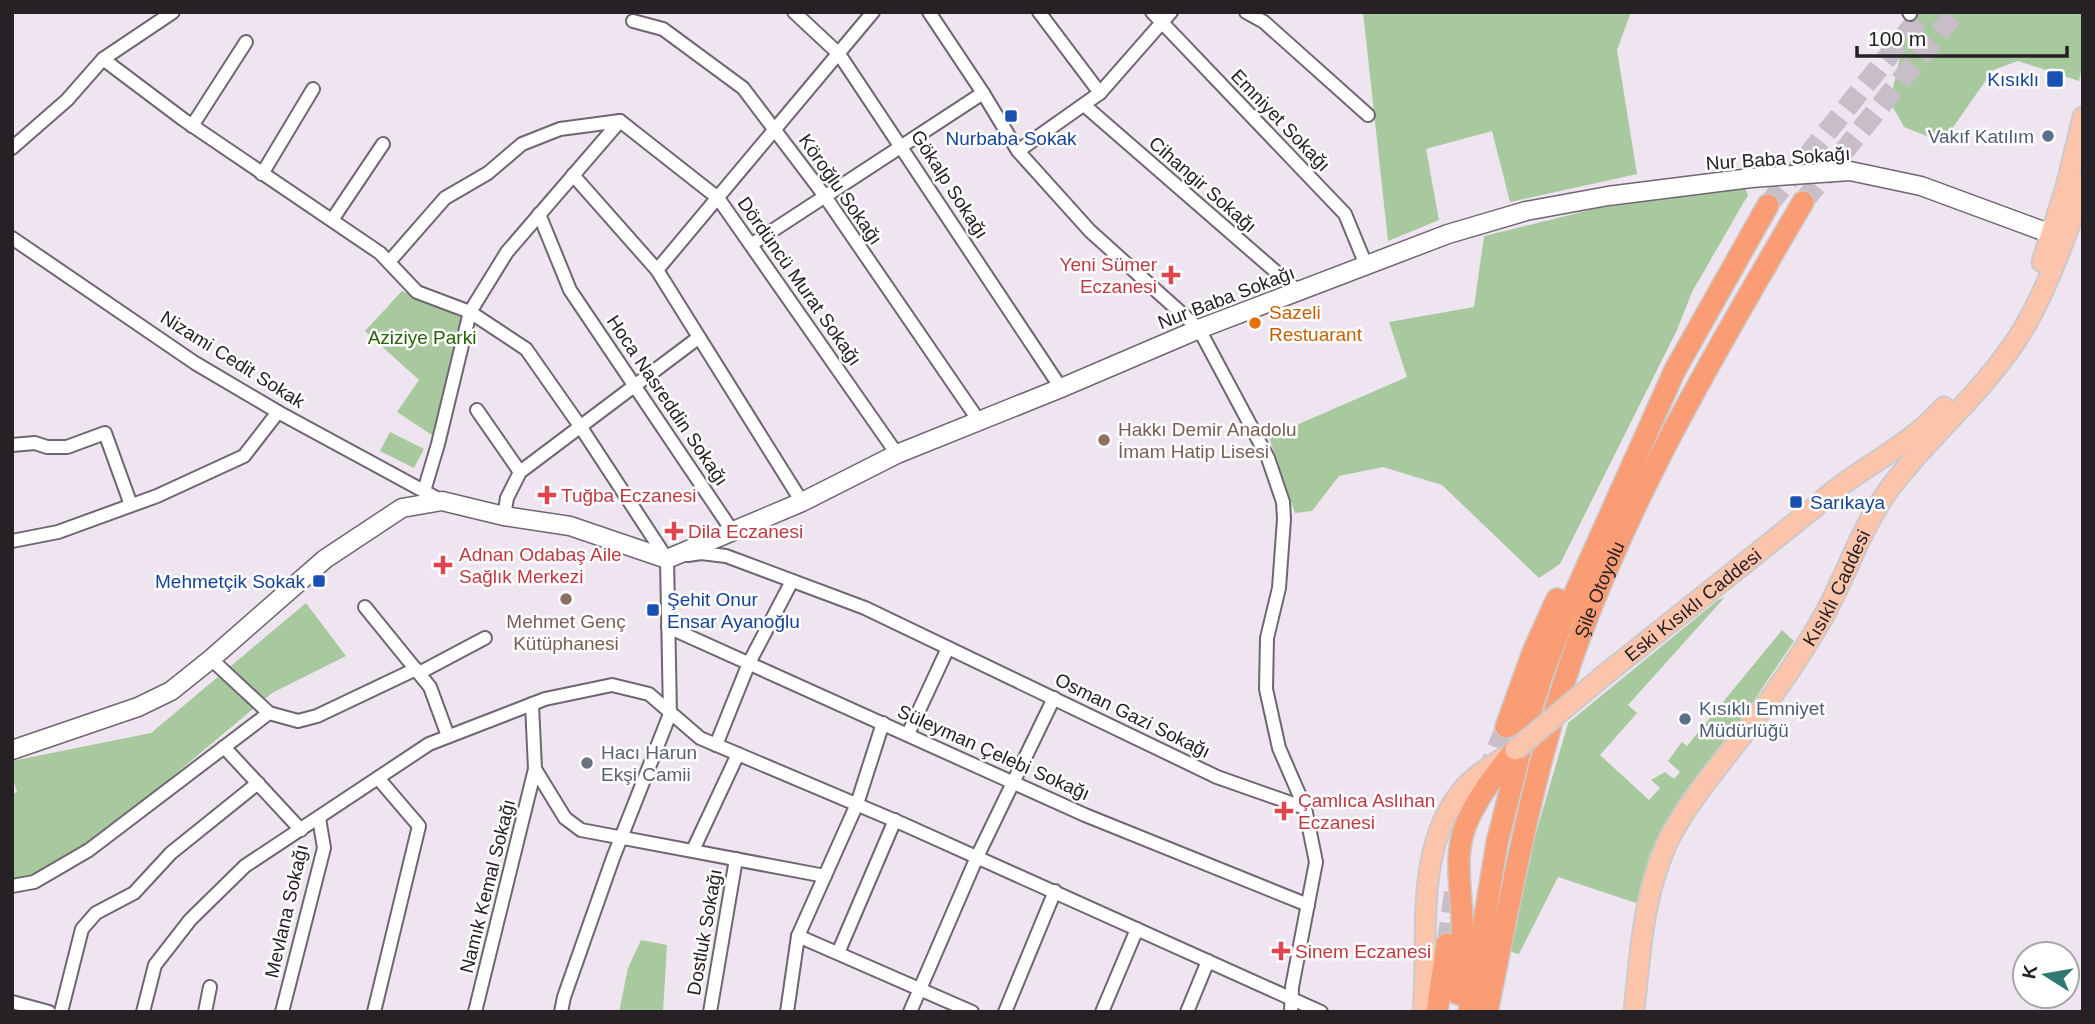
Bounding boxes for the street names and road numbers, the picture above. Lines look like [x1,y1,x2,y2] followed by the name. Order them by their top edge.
[1227,65,1334,176] street label: Emniyet Sokağı
[907,126,992,242] street label: Gökalp Sokağı
[795,130,886,249] street label: Köroğlu Sokağı
[1145,132,1261,237] street label: Cihangir Sokağı
[1705,143,1851,174] street label: Nur Baba Sokağı
[733,193,866,369] street label: Dördüncü Murat Sokağı
[1155,262,1297,333] street label: Nur Baba Sokağı
[157,307,309,413] street label: Nizami Cedit Sokak
[603,311,732,489] street label: Hoca Nasreddin Sokağı
[1799,527,1874,650] street label: Kısıklı Caddesi
[1570,538,1629,641] street label: Şile Otoyolu
[1621,544,1765,666] street label: Eski Kısıklı Caddesi
[1052,669,1214,762] street label: Osman Gazi Sokağı
[894,701,1093,804] street label: Süleyman Çelebi Sokağı
[456,797,519,975] street label: Namık Kemal Sokağı
[261,842,312,980] street label: Mevlana Sokağı
[683,867,726,997] street label: Dostluk Sokağı

